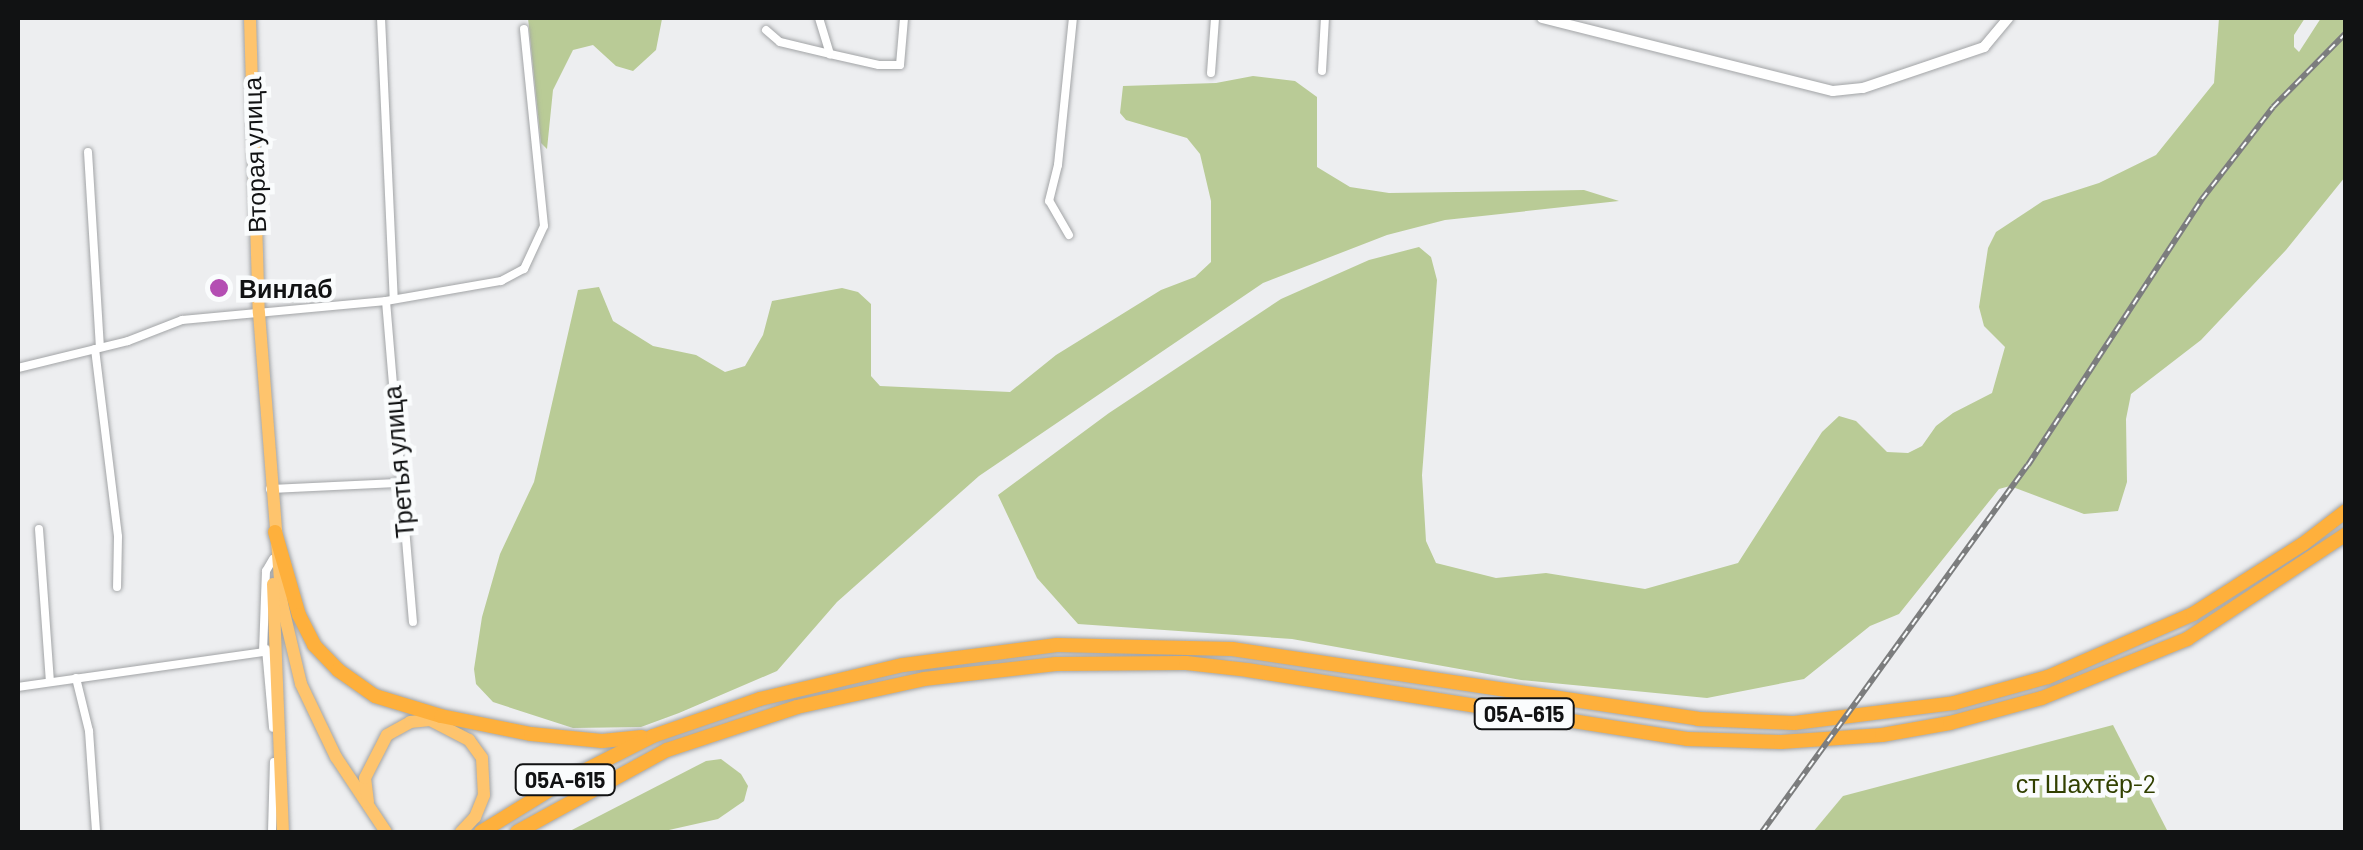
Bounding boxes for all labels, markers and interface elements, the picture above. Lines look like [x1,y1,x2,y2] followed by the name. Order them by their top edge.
[236,77,272,233] street label: Вторая улица
[239,273,333,303] place label: Винлаб
[208,277,230,299] marker: Винлаб
[376,385,420,539] street label: Третья улица
[1472,697,1576,731] road number: 05А-615
[512,763,618,797] road number: 05А-615
[2016,768,2156,798] park label: ст Шахтёр-2

